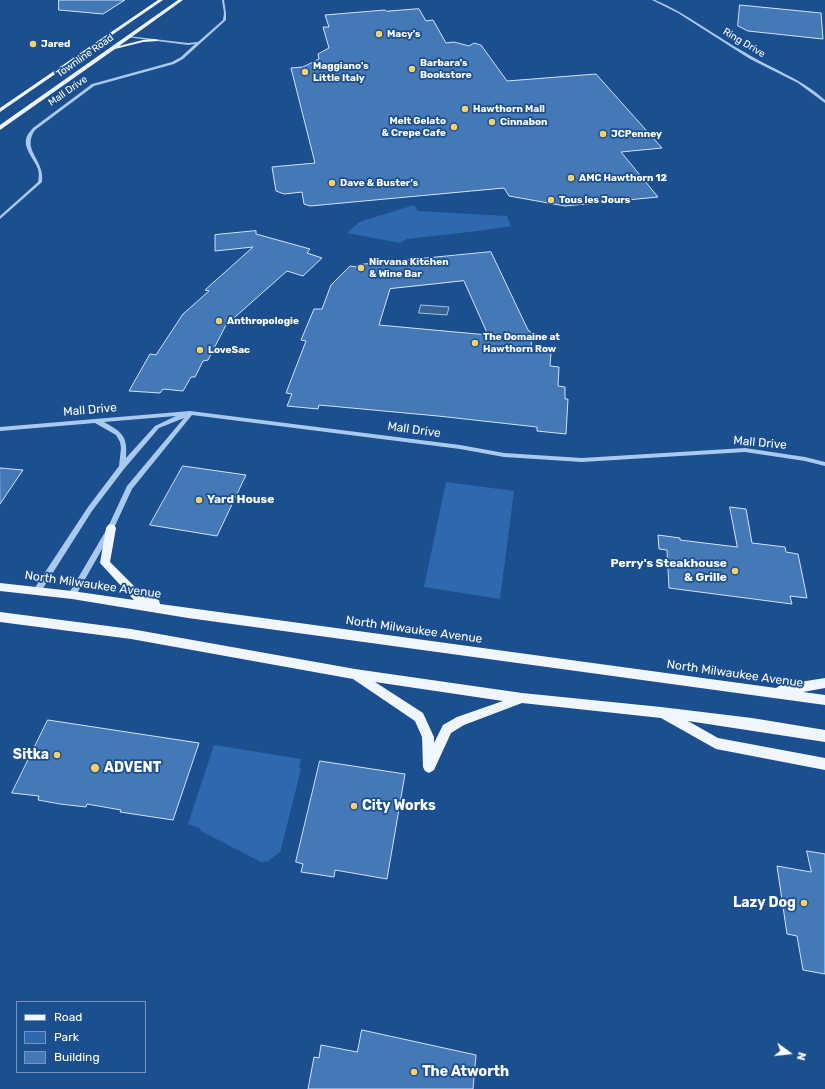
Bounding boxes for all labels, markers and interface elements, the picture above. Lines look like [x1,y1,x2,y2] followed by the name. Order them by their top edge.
[721,26,767,60] street label: Ring Drive
[387,28,421,40] place label: Macy's
[374,29,384,39] marker: Macy's
[54,32,116,80] street label: Townline Road
[41,38,70,50] place label: Jared
[28,39,38,49] marker: Jared
[420,57,472,80] place label: Barbara's Bookstore
[313,60,369,84] place label: Maggiano's Little Italy
[407,64,417,74] marker: Barbara's Bookstore
[300,67,310,77] marker: Maggiano's Little Italy
[46,73,90,109] street label: Mall Drive
[473,103,545,115] place label: Hawthorn Mall
[460,104,470,114] marker: Hawthorn Mall
[381,115,446,138] place label: Melt Gelato & Crepe Cafe
[500,116,547,128] place label: Cinnabon
[487,117,497,127] marker: Cinnabon
[449,122,459,132] marker: Melt Gelato & Crepe Cafe
[611,128,662,140] place label: JCPenney
[598,129,608,139] marker: JCPenney
[579,172,667,184] place label: AMC Hawthorn 12
[566,173,576,183] marker: AMC Hawthorn 12
[340,177,418,189] place label: Dave & Buster's
[327,178,337,188] marker: Dave & Buster's
[559,194,630,206] place label: Tous les Jours
[546,195,556,205] marker: Tous les Jours
[369,256,449,280] place label: Nirvana Kitchen & Wine Bar
[356,263,366,273] marker: Nirvana Kitchen & Wine Bar
[227,315,299,327] place label: Anthropologie
[214,316,224,326] marker: Anthropologie
[483,331,560,354] place label: The Domaine at Hawthorn Row
[470,338,480,348] marker: The Domaine at Hawthorn Row
[208,344,250,356] place label: LoveSac
[195,345,205,355] marker: LoveSac
[63,400,117,420] street label: Mall Drive
[386,419,442,441] street label: Mall Drive
[733,433,787,453] street label: Mall Drive
[207,493,274,507] place label: Yard House
[194,495,204,505] marker: Yard House
[611,557,727,585] place label: Perry's Steakhouse & Grille
[730,566,740,576] marker: Perry's Steakhouse & Grille
[24,568,162,602] street label: North Milwaukee Avenue
[345,613,483,647] street label: North Milwaukee Avenue
[666,657,804,691] street label: North Milwaukee Avenue
[13,747,49,763] place label: Sitka
[52,750,62,760] marker: Sitka
[104,760,161,776] place label: ADVENT
[89,762,101,774] marker: ADVENT
[362,798,436,814] place label: City Works
[349,801,359,811] marker: City Works
[733,895,796,911] place label: Lazy Dog
[799,898,809,908] marker: Lazy Dog
[16,1001,146,1073] legend
[54,1010,82,1024] text: Road
[54,1030,79,1044] text: Park
[769,1033,809,1073] north arrow
[54,1050,100,1064] text: Building
[794,1051,808,1062] text: N
[422,1064,509,1080] place label: The Atworth
[409,1067,419,1077] marker: The Atworth

